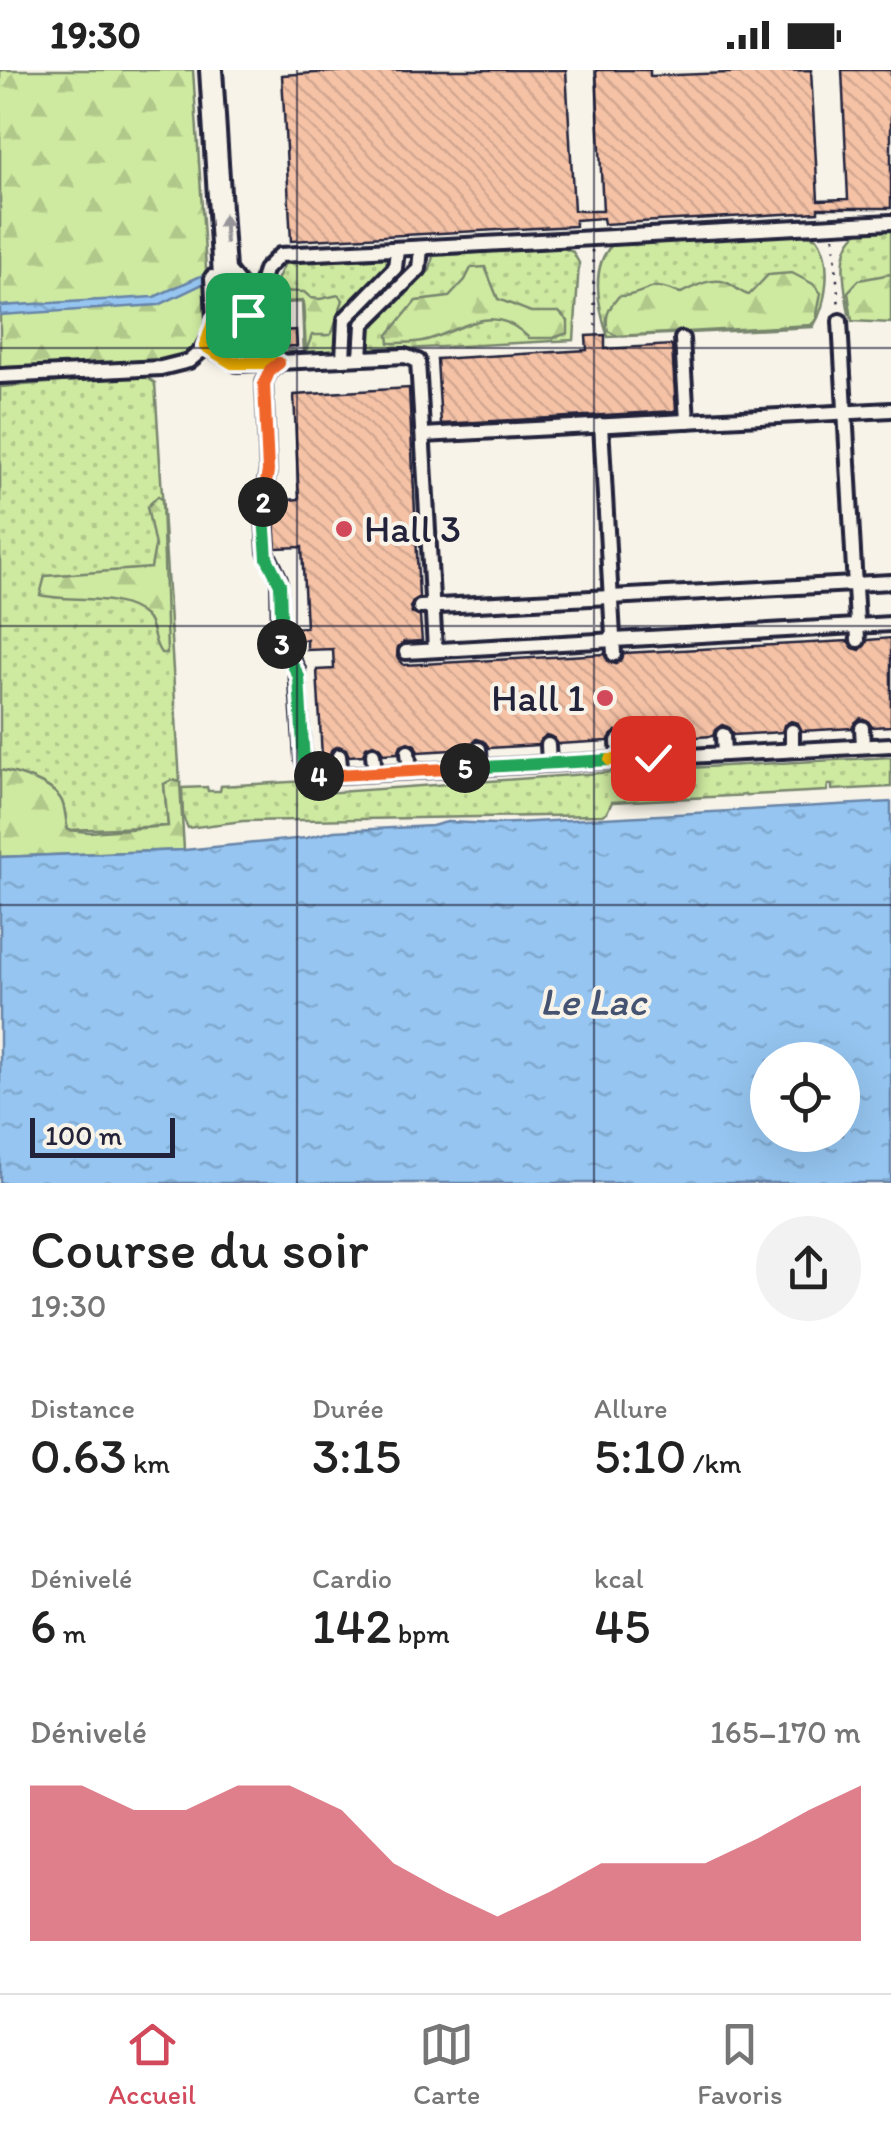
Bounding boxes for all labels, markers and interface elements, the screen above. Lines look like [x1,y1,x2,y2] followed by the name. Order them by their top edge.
[50,12,141,58] text: 19:30
[217,213,233,245] one-way arrow
[206,273,291,358] pin
[221,288,276,343] icon: arrive
[238,477,288,527] pin: 2
[256,485,270,519] text: 2
[364,506,461,552] place label: Hall 3
[333,518,355,540] marker: Hall 3
[257,619,307,669] pin: 3
[274,627,290,661] text: 3
[491,675,585,721] place label: Hall 1
[594,687,616,709] marker: Hall 1
[611,716,696,801] pin
[626,731,681,786] icon: check
[440,743,490,793] pin: 5
[294,751,344,801] pin: 4
[458,751,472,785] text: 5
[311,759,327,793] text: 4
[540,977,648,1025] water label: Le Lac
[750,1042,860,1152] map controls
[750,1042,860,1152] button: locate
[30,1113,175,1158] scale bar
[45,1118,122,1152] text: 100 m
[30,1216,369,1282] text: Course du soir
[756,1216,861,1321] button: share
[30,1287,107,1325] text: 19:30
[30,1391,135,1425] text: Distance
[312,1391,384,1425] text: Durée
[594,1391,668,1425] text: Allure
[30,1425,127,1486] text: 0.63
[312,1425,401,1486] text: 3:15
[594,1425,687,1486] text: 5:10
[127,1446,170,1480] text: km
[687,1446,742,1480] text: /km
[30,1561,132,1595] text: Dénivelé
[312,1561,392,1595] text: Cardio
[594,1561,644,1595] text: kcal
[30,1595,56,1656] text: 6
[312,1595,392,1656] text: 142
[594,1595,650,1656] text: 45
[56,1616,86,1650] text: m
[392,1616,450,1650] text: bpm
[30,1713,147,1751] text: Dénivelé
[710,1713,861,1751] text: 165–170 m
[108,2017,196,2111] tab: Accueil
[413,2017,480,2111] tab: Carte
[697,2017,783,2111] tab: Favoris

